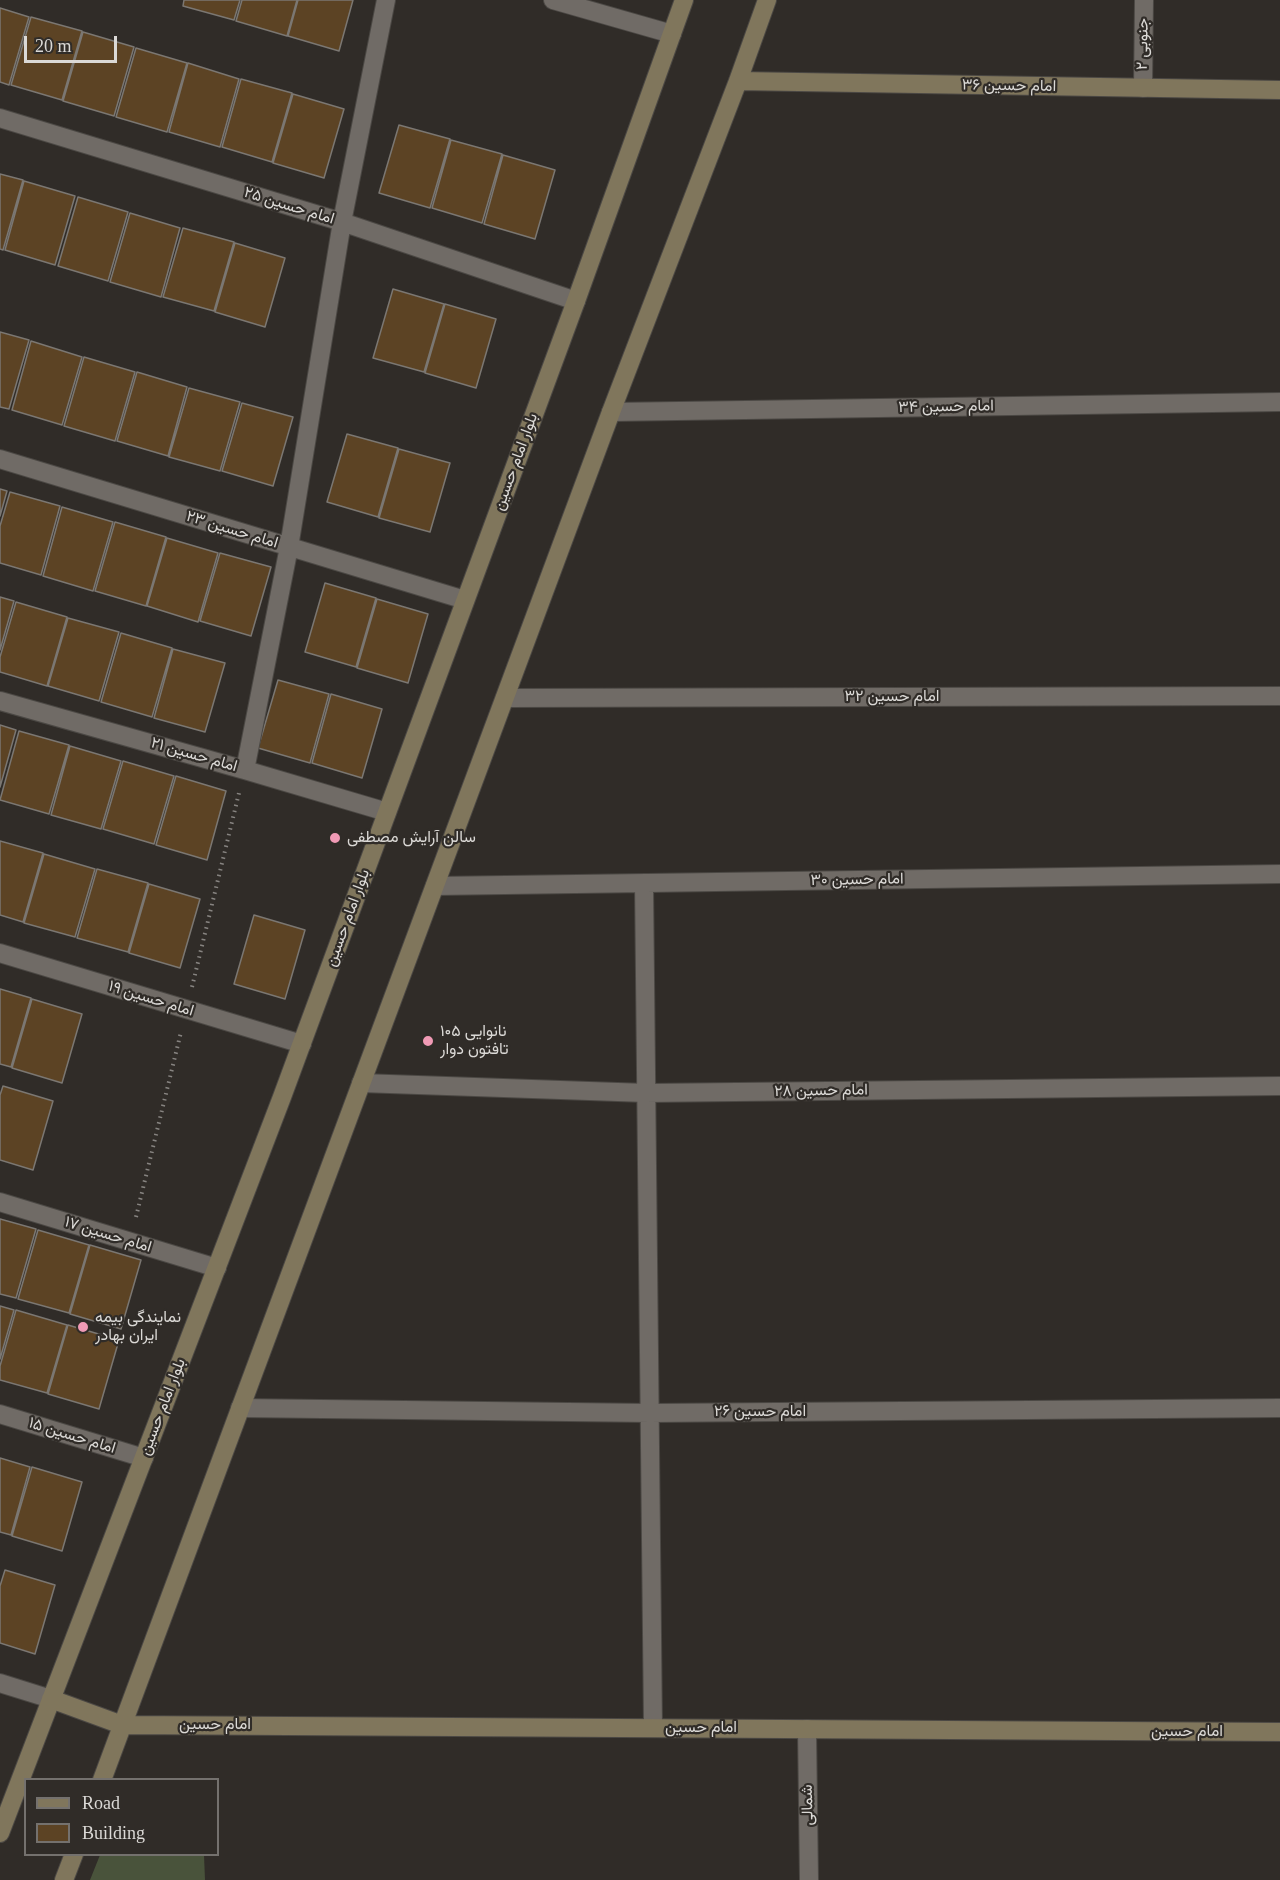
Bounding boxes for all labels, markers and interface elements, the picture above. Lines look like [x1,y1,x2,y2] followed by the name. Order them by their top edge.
[1133,18,1153,70] street label: ۲ جنوبی
[27,24,120,62] scale bar
[35,36,72,56] text: 20 m
[962,76,1056,96] street label: امام حسین ۳۶
[241,183,337,229] street label: امام حسین ۲۵
[898,397,994,417] street label: امام حسین ۳۴
[490,411,542,513] street label: بلوار امام حسین
[184,507,280,553] street label: امام حسین ۲۳
[845,687,939,707] street label: امام حسین ۳۲
[149,733,239,777] street label: امام حسین ۲۱
[347,828,476,848] place label: سالن آرایش مصطفی
[328,831,342,845] marker: سالن آرایش مصطفی
[322,867,374,969] street label: بلوار امام حسین
[810,870,904,890] street label: امام حسین ۳۰
[106,977,196,1021] street label: امام حسین ۱۹
[440,1022,508,1060] place label: نانوایی ۱۰۵ تافتون دوار
[421,1034,435,1048] marker: نانوایی ۱۰۵ تافتون دوار
[774,1081,868,1101] street label: امام حسین ۲۸
[62,1213,154,1257] street label: امام حسین ۱۷
[95,1308,181,1346] place label: نمایندگی بیمه ایران بهادر
[76,1320,90,1334] marker: نمایندگی بیمه ایران بهادر
[136,1356,190,1458] street label: بلوار امام حسین
[714,1402,806,1422] street label: امام حسین ۲۶
[26,1414,118,1458] street label: امام حسین ۱۵
[179,1715,251,1735] street label: امام حسین
[665,1718,737,1738] street label: امام حسین
[1151,1722,1223,1742] street label: امام حسین
[24,1778,219,1856] legend
[798,1784,818,1826] street label: شمالی
[82,1793,120,1813] text: Road
[82,1823,145,1843] text: Building

